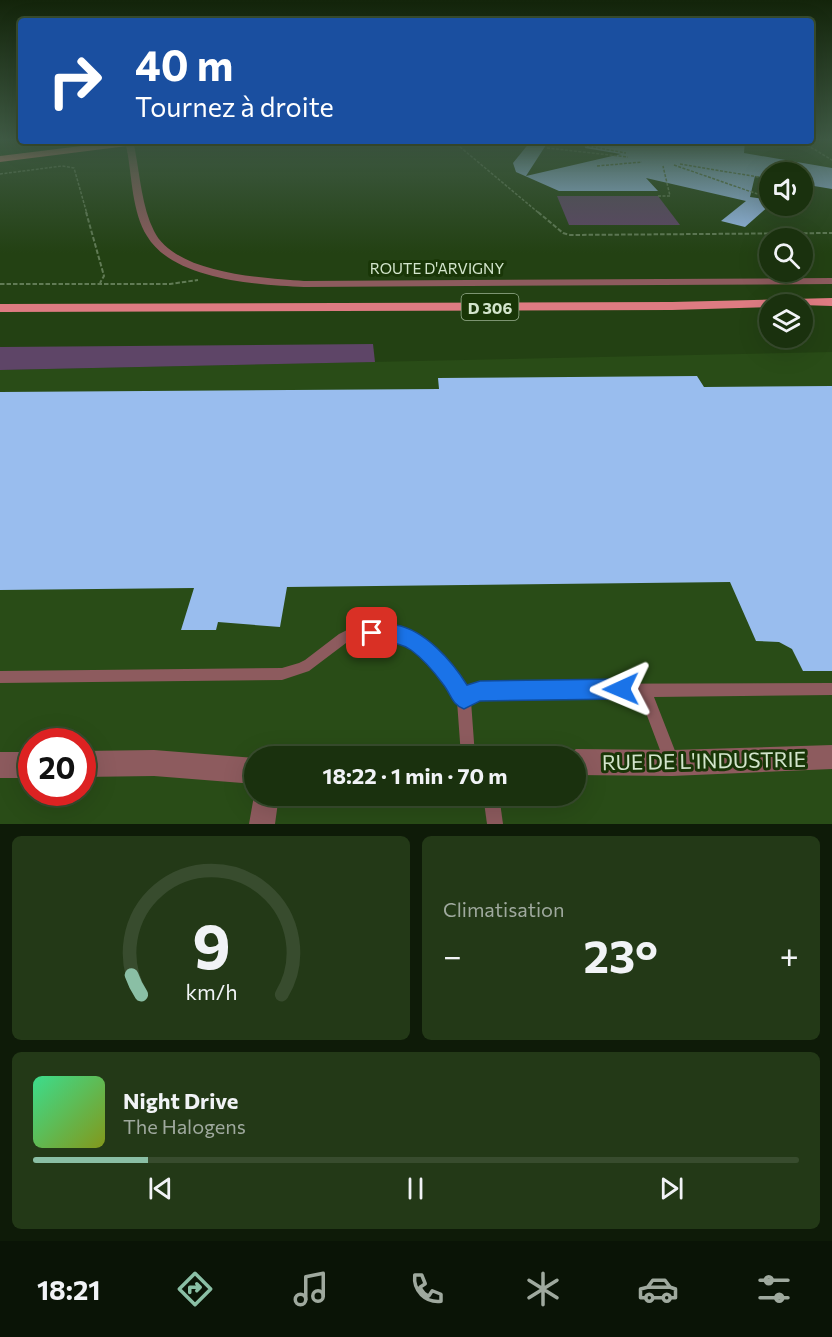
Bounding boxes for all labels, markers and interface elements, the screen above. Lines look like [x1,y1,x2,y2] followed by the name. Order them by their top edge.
[135,38,233,90] text: 40 m
[36,42,114,120] icon: right
[135,90,334,123] text: Tournez à droite
[759,162,813,348] map controls
[759,162,813,216] button: sound
[759,228,813,282] button: search
[370,259,504,277] street label: ROUTE D'ARVIGNY
[462,294,518,320] road number: D 306
[759,294,813,348] button: layers
[346,607,397,658] pin
[355,616,388,649] icon: arrive
[589,657,653,721] position arrow
[18,728,96,806] speed limit sign: 20
[602,746,806,774] street label: RUE DE L'INDUSTRIE
[322,762,508,789] text: 18:22 · 1 min · 70 m
[443,897,564,921] text: Climatisation
[192,906,230,982] text: 9
[584,927,658,982] text: 23°
[443,934,462,975] text: −
[780,934,799,975] text: +
[185,978,237,1004] text: km/h
[123,1087,238,1114] text: Night Drive
[123,1114,246,1138] text: The Halogens
[144,1172,177,1205] icon: previous
[399,1172,432,1205] icon: pause
[655,1172,688,1205] icon: next
[174,1268,216,1310] icon: directions
[290,1268,332,1310] icon: music
[406,1268,448,1310] icon: phone
[522,1268,564,1310] icon: climate
[637,1268,679,1310] icon: car
[753,1268,795,1310] icon: filters
[37,1273,101,1306] text: 18:21

